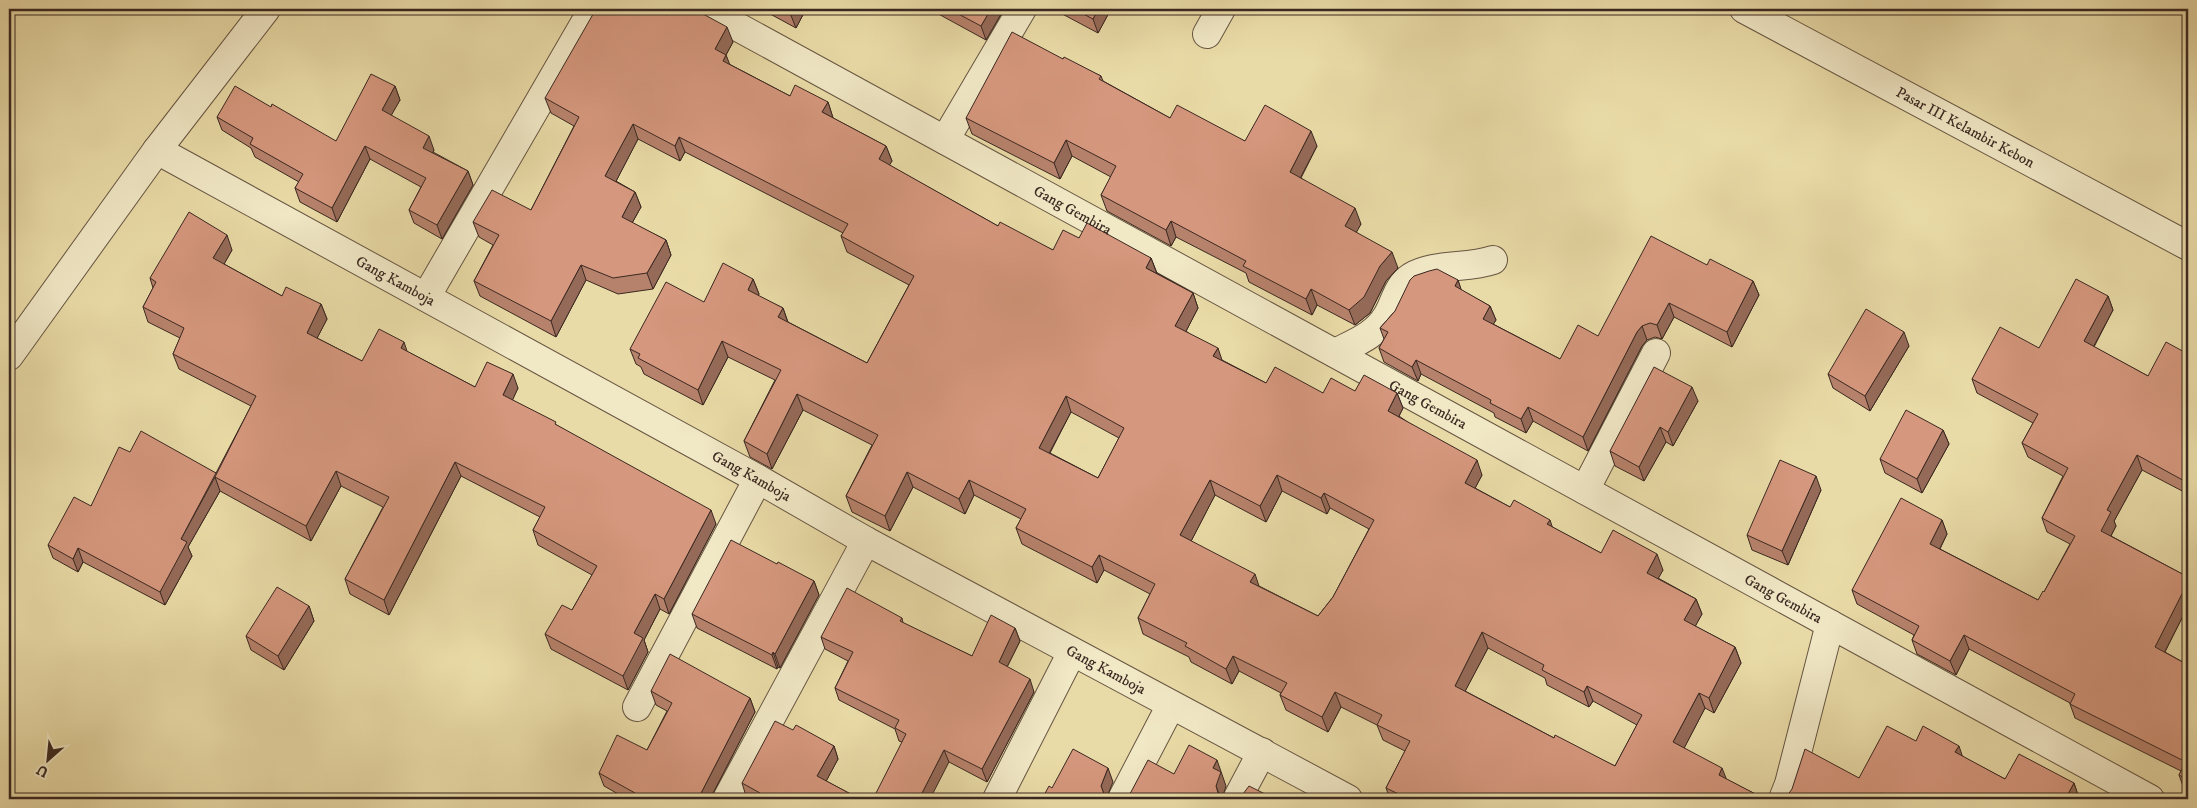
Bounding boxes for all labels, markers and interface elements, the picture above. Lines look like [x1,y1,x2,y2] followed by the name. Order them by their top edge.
[1893,82,2038,172] street label: Pasar III Kelambir Kebon
[1030,181,1116,239] street label: Gang Gembira
[353,251,439,310] street label: Gang Kamboja
[1386,375,1471,434] street label: Gang Gembira
[709,446,795,506] street label: Gang Kamboja
[1741,570,1826,628] street label: Gang Gembira
[1063,640,1150,699] street label: Gang Kamboja
[22,736,72,786] north arrow
[33,760,51,781] text: U

